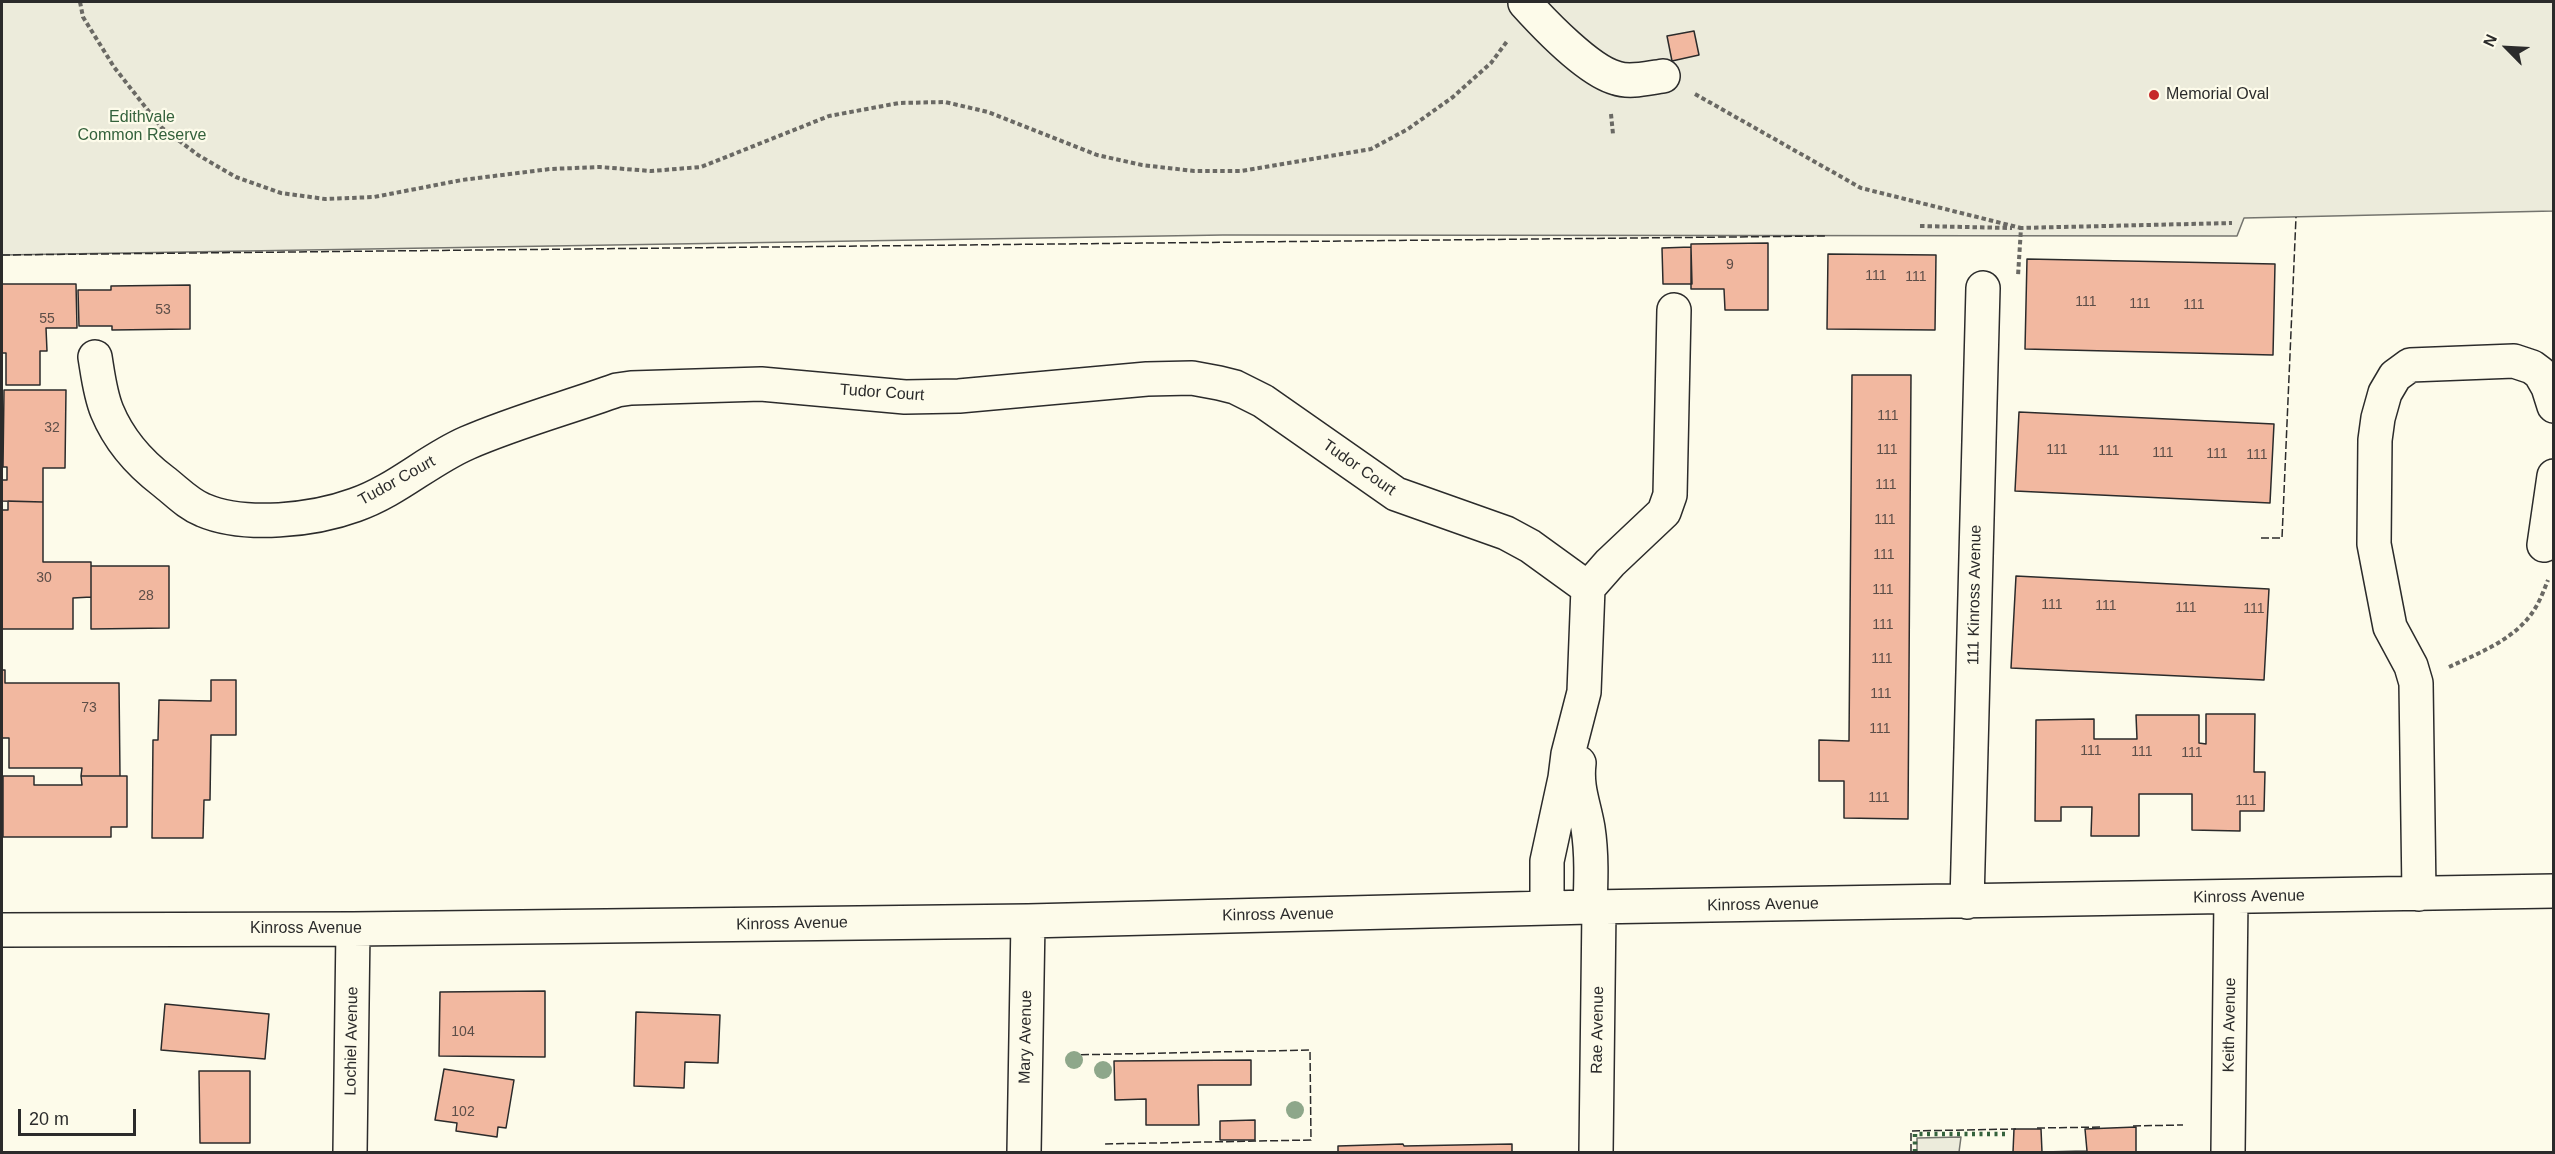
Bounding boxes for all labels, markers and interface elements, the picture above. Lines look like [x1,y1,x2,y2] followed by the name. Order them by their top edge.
[2477,18,2537,78] north arrow
[2480,32,2500,49] text: N
[2166,85,2269,105] place label: Memorial Oval
[2147,88,2161,102] marker: Memorial Oval
[78,108,206,146] park label: Edithvale Common Reserve
[1726,257,1734,273] house number: 9
[1865,268,1887,284] house number: 111
[1905,269,1927,285] house number: 111
[2075,294,2097,310] house number: 111
[2129,296,2151,312] house number: 111
[2183,297,2205,313] house number: 111
[155,302,171,318] house number: 53
[39,311,55,327] house number: 55
[839,380,925,406] street label: Tudor Court
[1877,408,1899,424] house number: 111
[44,420,60,436] house number: 32
[1319,436,1399,500] street label: Tudor Court
[1876,442,1898,458] house number: 111
[2046,442,2068,458] house number: 111
[2098,443,2120,459] house number: 111
[2152,445,2174,461] house number: 111
[2206,446,2228,462] house number: 111
[2246,447,2268,463] house number: 111
[355,452,439,510] street label: Tudor Court
[1875,477,1897,493] house number: 111
[1874,512,1896,528] house number: 111
[1964,525,1986,665] street label: 111 Kinross Avenue
[1873,547,1895,563] house number: 111
[36,570,52,586] house number: 30
[1872,582,1894,598] house number: 111
[138,588,154,604] house number: 28
[2041,597,2063,613] house number: 111
[2095,598,2117,614] house number: 111
[2175,600,2197,616] house number: 111
[2243,601,2265,617] house number: 111
[1872,617,1894,633] house number: 111
[1871,651,1893,667] house number: 111
[1870,686,1892,702] house number: 111
[81,700,97,716] house number: 73
[1869,721,1891,737] house number: 111
[2080,743,2102,759] house number: 111
[2131,744,2153,760] house number: 111
[2181,745,2203,761] house number: 111
[1868,790,1890,806] house number: 111
[2235,793,2257,809] house number: 111
[2193,886,2305,908] street label: Kinross Avenue
[1707,894,1819,916] street label: Kinross Avenue
[1222,904,1334,926] street label: Kinross Avenue
[736,913,848,935] street label: Kinross Avenue
[250,919,362,939] street label: Kinross Avenue
[2220,977,2240,1073] street label: Keith Avenue
[341,986,363,1096] street label: Lochiel Avenue
[1588,986,1608,1074] street label: Rae Avenue
[1016,990,1036,1084] street label: Mary Avenue
[451,1024,475,1040] house number: 104
[21,1097,140,1135] scale bar
[451,1104,475,1120] house number: 102
[29,1109,69,1129] text: 20 m

